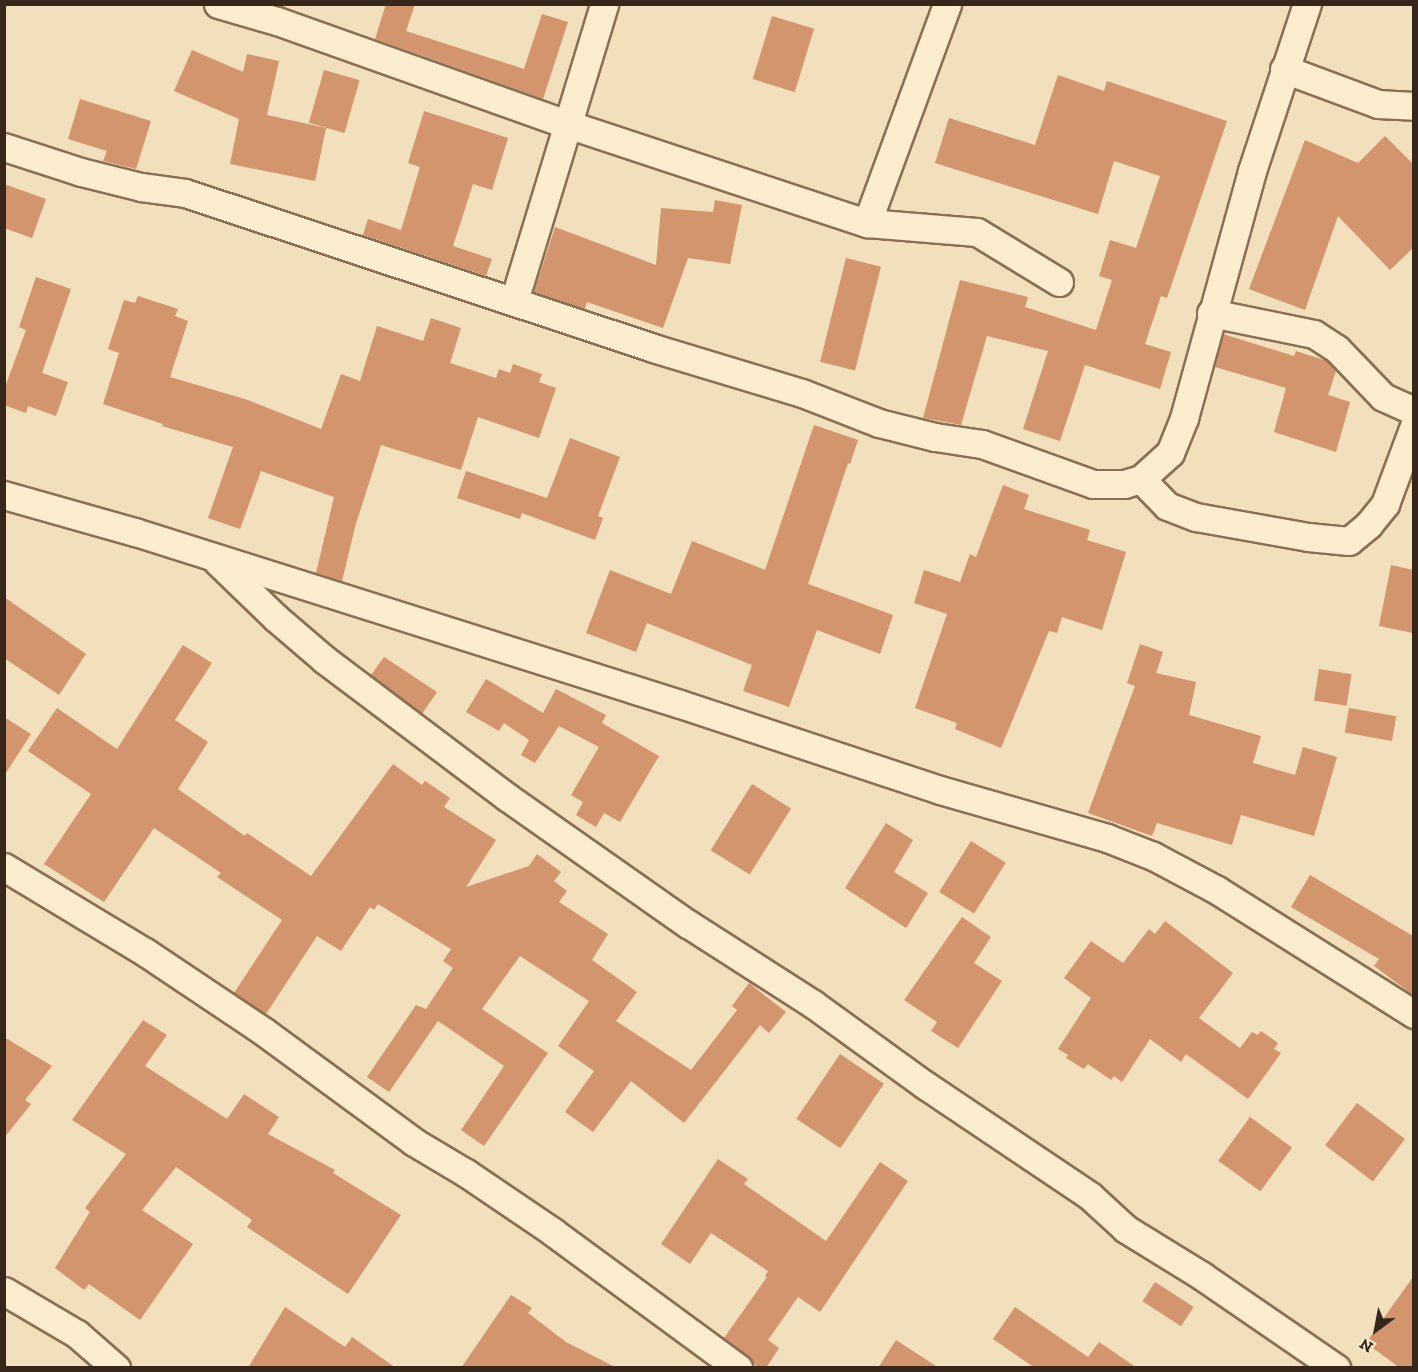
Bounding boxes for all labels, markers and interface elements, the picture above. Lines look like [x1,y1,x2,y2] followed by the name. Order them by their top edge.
[1346,1300,1406,1360] north arrow
[1356,1334,1376,1357] text: N

